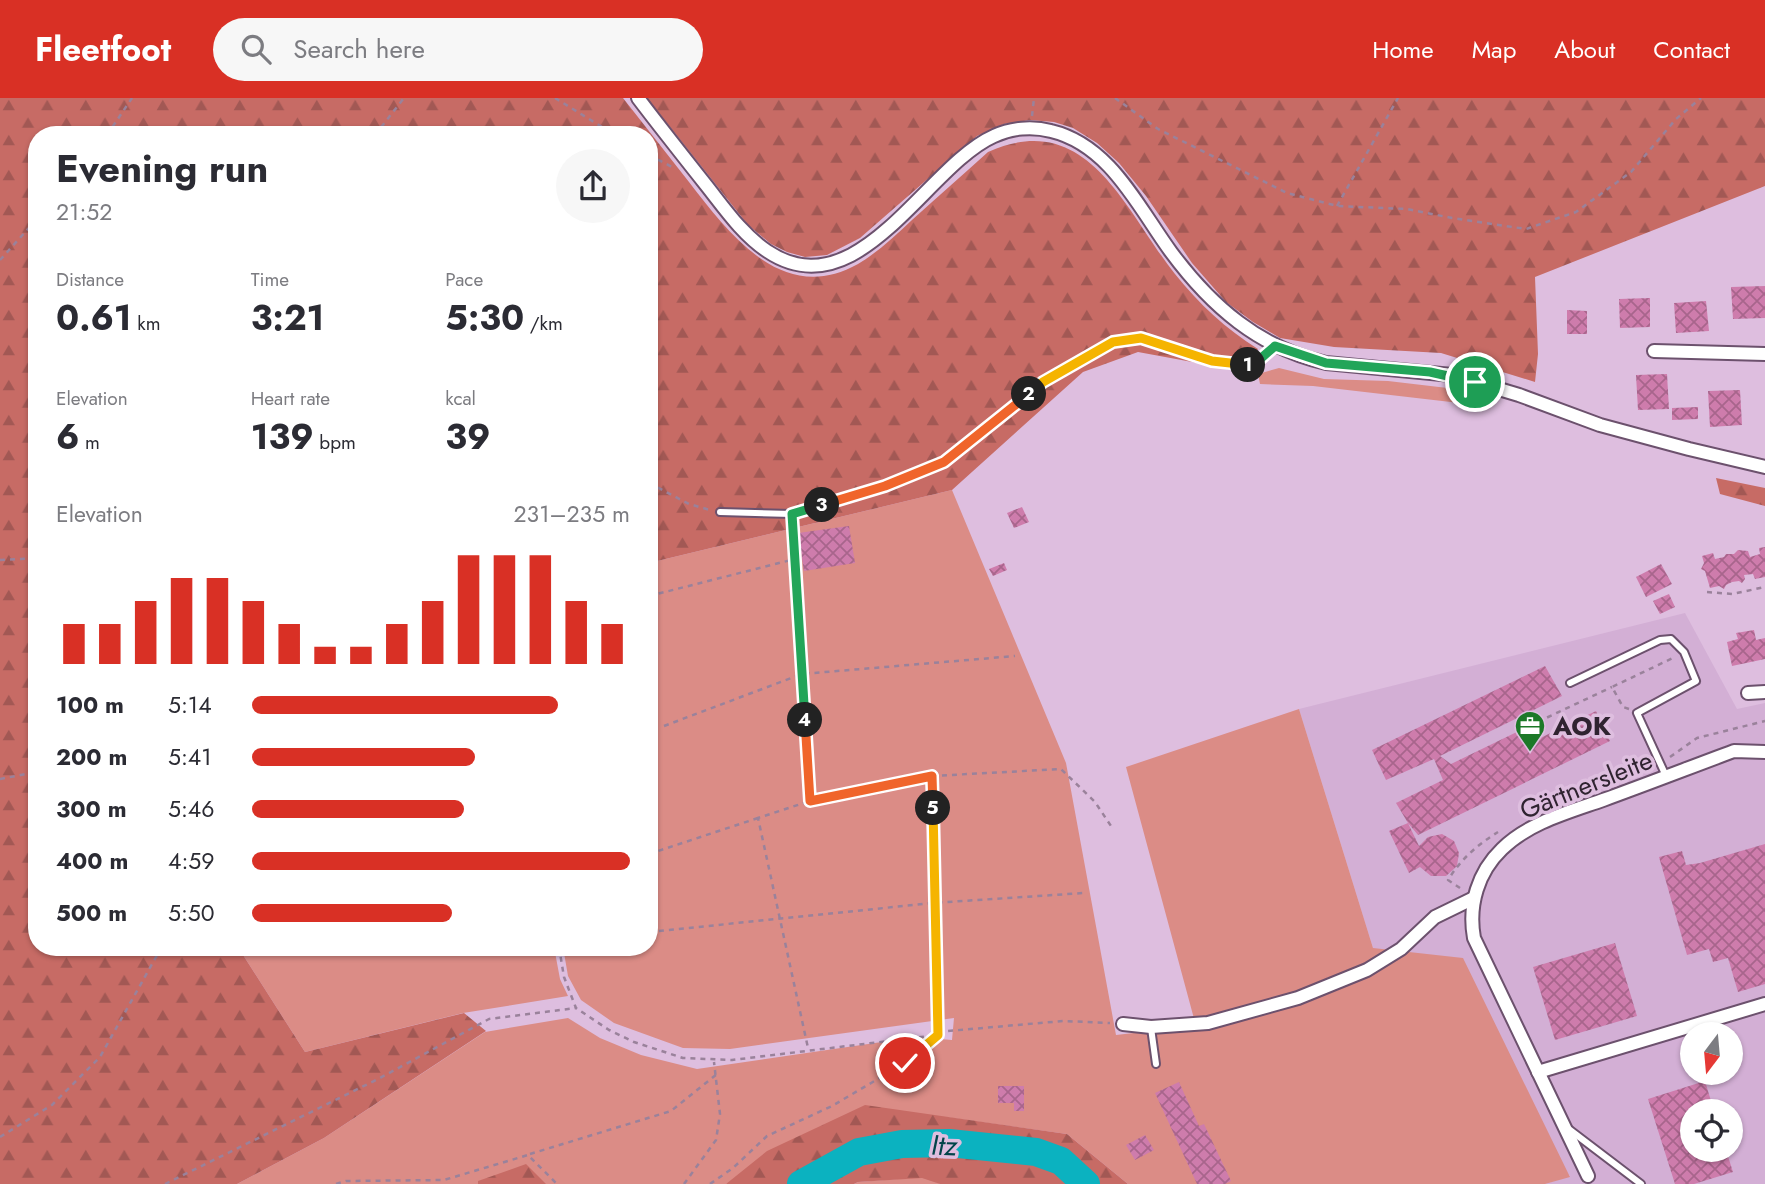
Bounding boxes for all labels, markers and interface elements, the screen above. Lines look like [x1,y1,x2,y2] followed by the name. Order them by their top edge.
[213,18,703,81] search box
[35,26,171,73] text: Fleetfoot
[237,30,275,68] icon: search
[293,30,425,68] text: Search here
[1372,32,1434,67] text: Home
[1472,32,1516,67] text: Map
[1554,32,1615,67] text: About
[1653,32,1730,67] text: Contact
[56,141,268,196] text: Evening run
[556,149,630,223] button: share
[56,195,112,229] text: 21:52
[56,266,124,293] text: Distance
[251,266,289,293] text: Time
[445,266,483,293] text: Pace
[56,293,132,343] text: 0.61
[251,293,324,343] text: 3:21
[445,293,524,343] text: 5:30
[132,310,161,337] text: km
[524,310,563,337] text: /km
[1230,348,1266,382] pin: 1
[1243,351,1252,378] text: 1
[1445,352,1505,412] pin
[1456,363,1494,401] icon: arrive
[1012,376,1046,412] pin: 2
[1022,380,1035,407] text: 2
[56,385,128,412] text: Elevation
[251,385,330,412] text: Heart rate
[445,385,476,412] text: kcal
[56,412,79,462] text: 6
[251,412,314,462] text: 139
[445,412,490,462] text: 39
[79,429,100,456] text: m
[314,429,356,456] text: bpm
[804,488,840,522] pin: 3
[816,491,827,518] text: 3
[56,497,143,531] text: Elevation
[514,497,630,531] text: 231–235 m
[56,688,124,722] text: 100 m
[168,688,212,722] text: 5:14
[788,702,822,738] pin: 4
[798,706,811,733] text: 4
[1552,707,1612,745] place label: AOK
[1513,709,1547,753] office icon: AOK
[56,740,127,774] text: 200 m
[168,740,212,774] text: 5:41
[1514,741,1658,829] street label: Gärtnersleite
[916,790,950,826] pin: 5
[56,792,127,826] text: 300 m
[168,792,215,826] text: 5:46
[926,794,939,821] text: 5
[56,844,128,878] text: 400 m
[168,844,215,878] text: 4:59
[56,896,127,930] text: 500 m
[168,896,215,930] text: 5:50
[1680,1022,1743,1085] north arrow
[1680,1022,1743,1162] map controls
[875,1033,935,1093] pin
[886,1044,924,1082] icon: check
[1680,1099,1743,1162] button: locate
[930,1125,959,1166] water label: Itz

